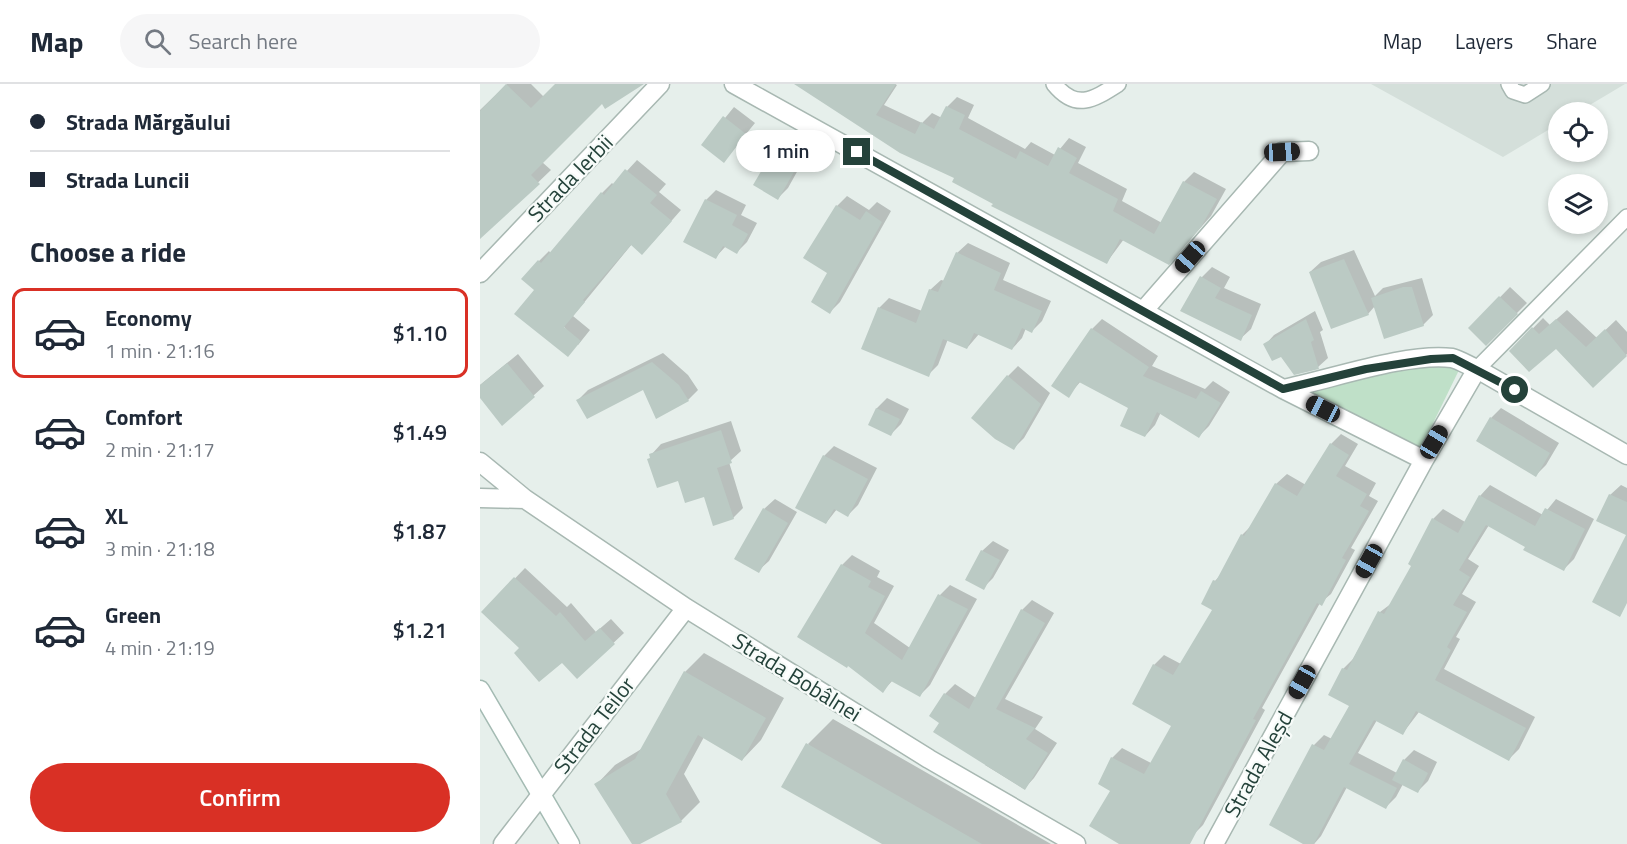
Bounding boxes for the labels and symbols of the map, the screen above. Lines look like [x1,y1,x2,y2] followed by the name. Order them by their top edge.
[519,126,621,230] street label: Strada Ierbii
[737,131,836,173] callout: 1 min
[843,138,870,165] route end
[1264,142,1300,162] car
[1171,238,1209,276] car
[1501,376,1528,403] route start
[1303,393,1343,425] car
[1417,422,1451,462] car
[1352,541,1386,581] car
[726,624,868,730] street label: Strada Bobâlnei
[1285,662,1319,702] car
[545,669,643,781] street label: Strada Teilor
[1215,705,1301,823] street label: Strada Aleșd

